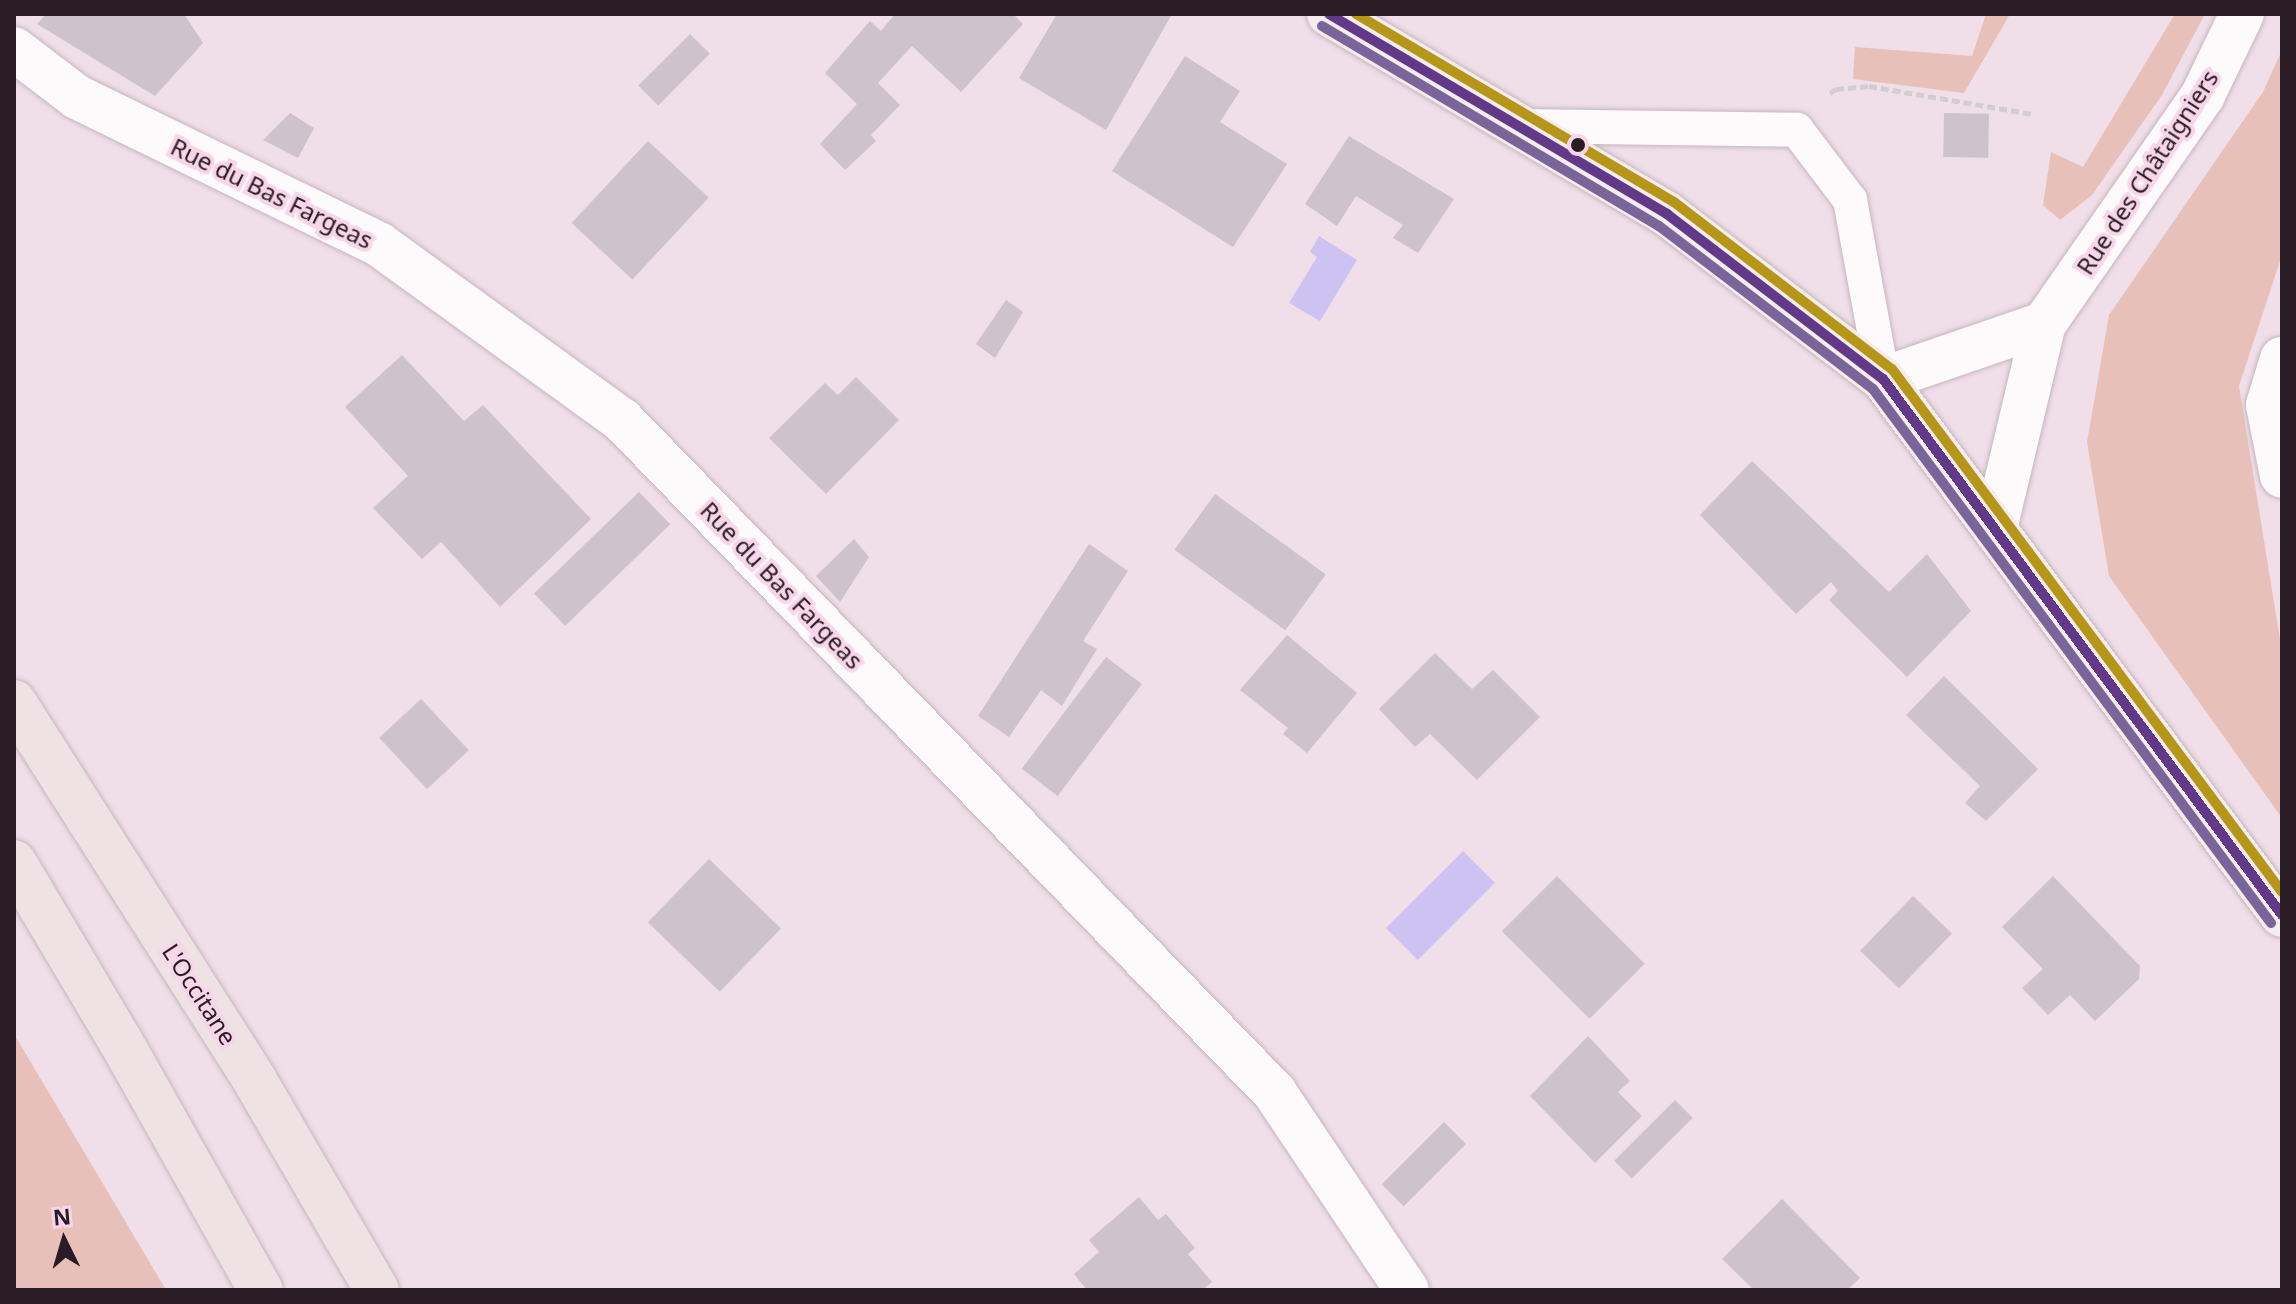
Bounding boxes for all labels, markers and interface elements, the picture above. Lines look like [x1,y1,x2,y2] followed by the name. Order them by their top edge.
[2070,64,2224,280] street label: Rue des Châtaigniers
[166,132,378,254] street label: Rue du Bas Fargeas
[1570,137,1586,153] unlabelled marker
[695,496,869,674] street label: Rue du Bas Fargeas
[157,938,243,1050] street label: L'Occitane
[24,1200,104,1280] north arrow
[52,1200,72,1232] text: N

